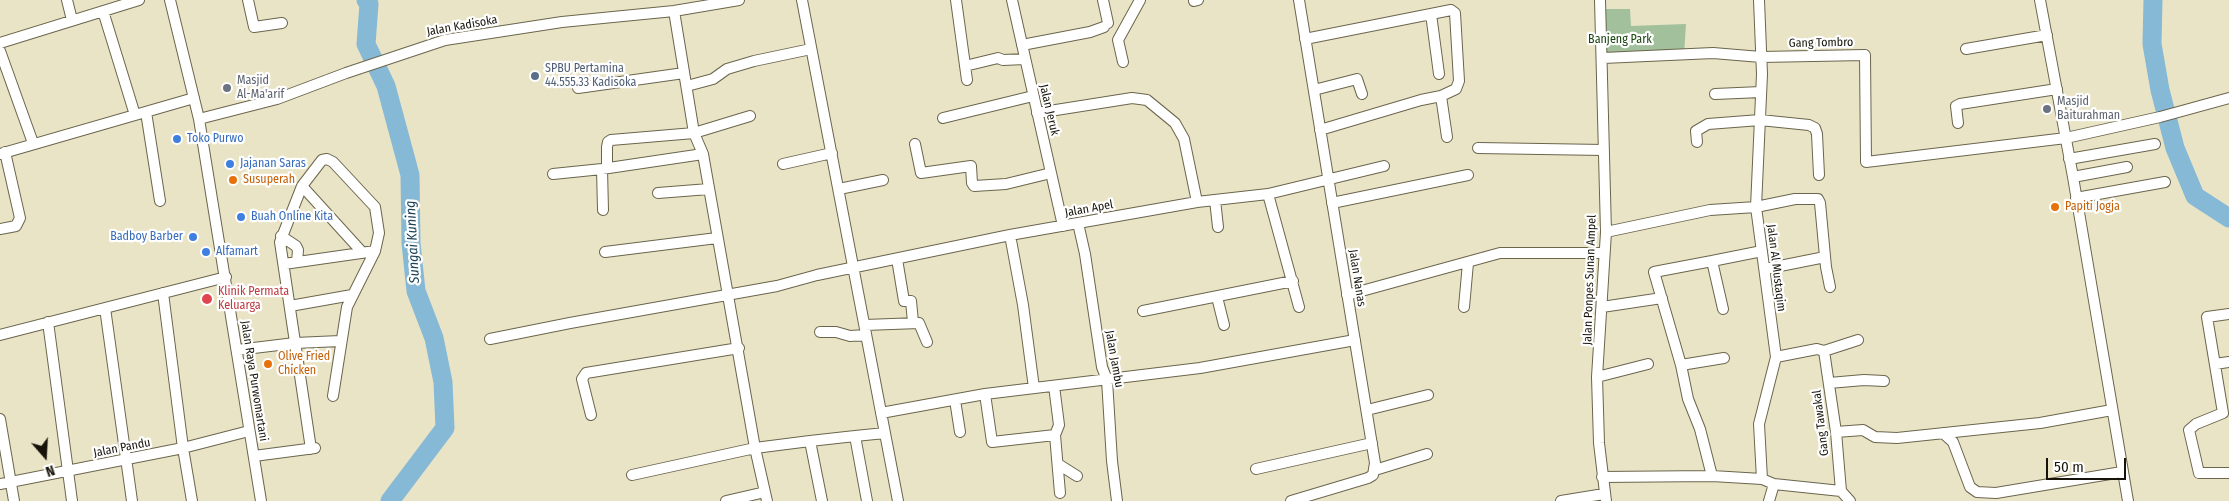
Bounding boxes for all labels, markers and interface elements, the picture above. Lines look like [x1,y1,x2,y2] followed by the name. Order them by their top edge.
[426,13,498,39] street label: Jalan Kadisoka
[1588,33,1652,47] park label: Banjeng Park
[1789,35,1853,51] street label: Gang Tombro
[545,62,636,90] place label: SPBU Pertamina 44.555.33 Kadisoka
[529,70,541,82] marker: SPBU Pertamina 44.555.33 Kadisoka
[237,74,284,102] place label: Masjid Al-Ma'arif
[221,82,233,94] marker: Masjid Al-Ma'arif
[1036,83,1062,137] street label: Jalan Jeruk
[2057,95,2120,123] place label: Masjid Baiturahman
[2041,103,2053,115] marker: Masjid Baiturahman
[187,132,243,146] place label: Toko Purwo
[171,133,183,145] marker: Toko Purwo
[240,157,306,171] place label: Jajanan Saras
[224,158,236,170] marker: Jajanan Saras
[243,173,295,187] place label: Susuperah
[227,174,239,186] marker: Susuperah
[1064,198,1114,220] street label: Jalan Apel
[402,200,424,284] water label: Sungai Kuning
[2065,200,2120,214] place label: Papiti Jogja
[2049,201,2061,213] marker: Papiti Jogja
[251,210,333,224] place label: Buah Online Kita
[235,211,247,223] marker: Buah Online Kita
[1581,215,1599,345] street label: Jalan Ponpes Sunan Ampel
[1764,224,1788,312] street label: Jalan Al Mustaqim
[110,230,183,244] place label: Badboy Barber
[187,231,199,243] marker: Badboy Barber
[216,245,258,259] place label: Alfamart
[200,246,212,258] marker: Alfamart
[1345,248,1369,308] street label: Jalan Nanas
[218,285,289,313] place label: Klinik Permata Keluarga
[200,292,214,306] marker: Klinik Permata Keluarga
[237,320,271,442] street label: Jalan Raya Purwomartani
[1102,329,1126,389] street label: Jalan Jambu
[278,350,330,378] place label: Olive Fried Chicken
[262,358,274,370] marker: Olive Fried Chicken
[1810,389,1832,457] street label: Gang Tawakal
[20,431,70,481] north arrow
[92,435,152,461] street label: Jalan Pandu
[2049,448,2129,480] scale bar
[2054,458,2084,476] text: 50 m
[43,461,57,480] text: N

